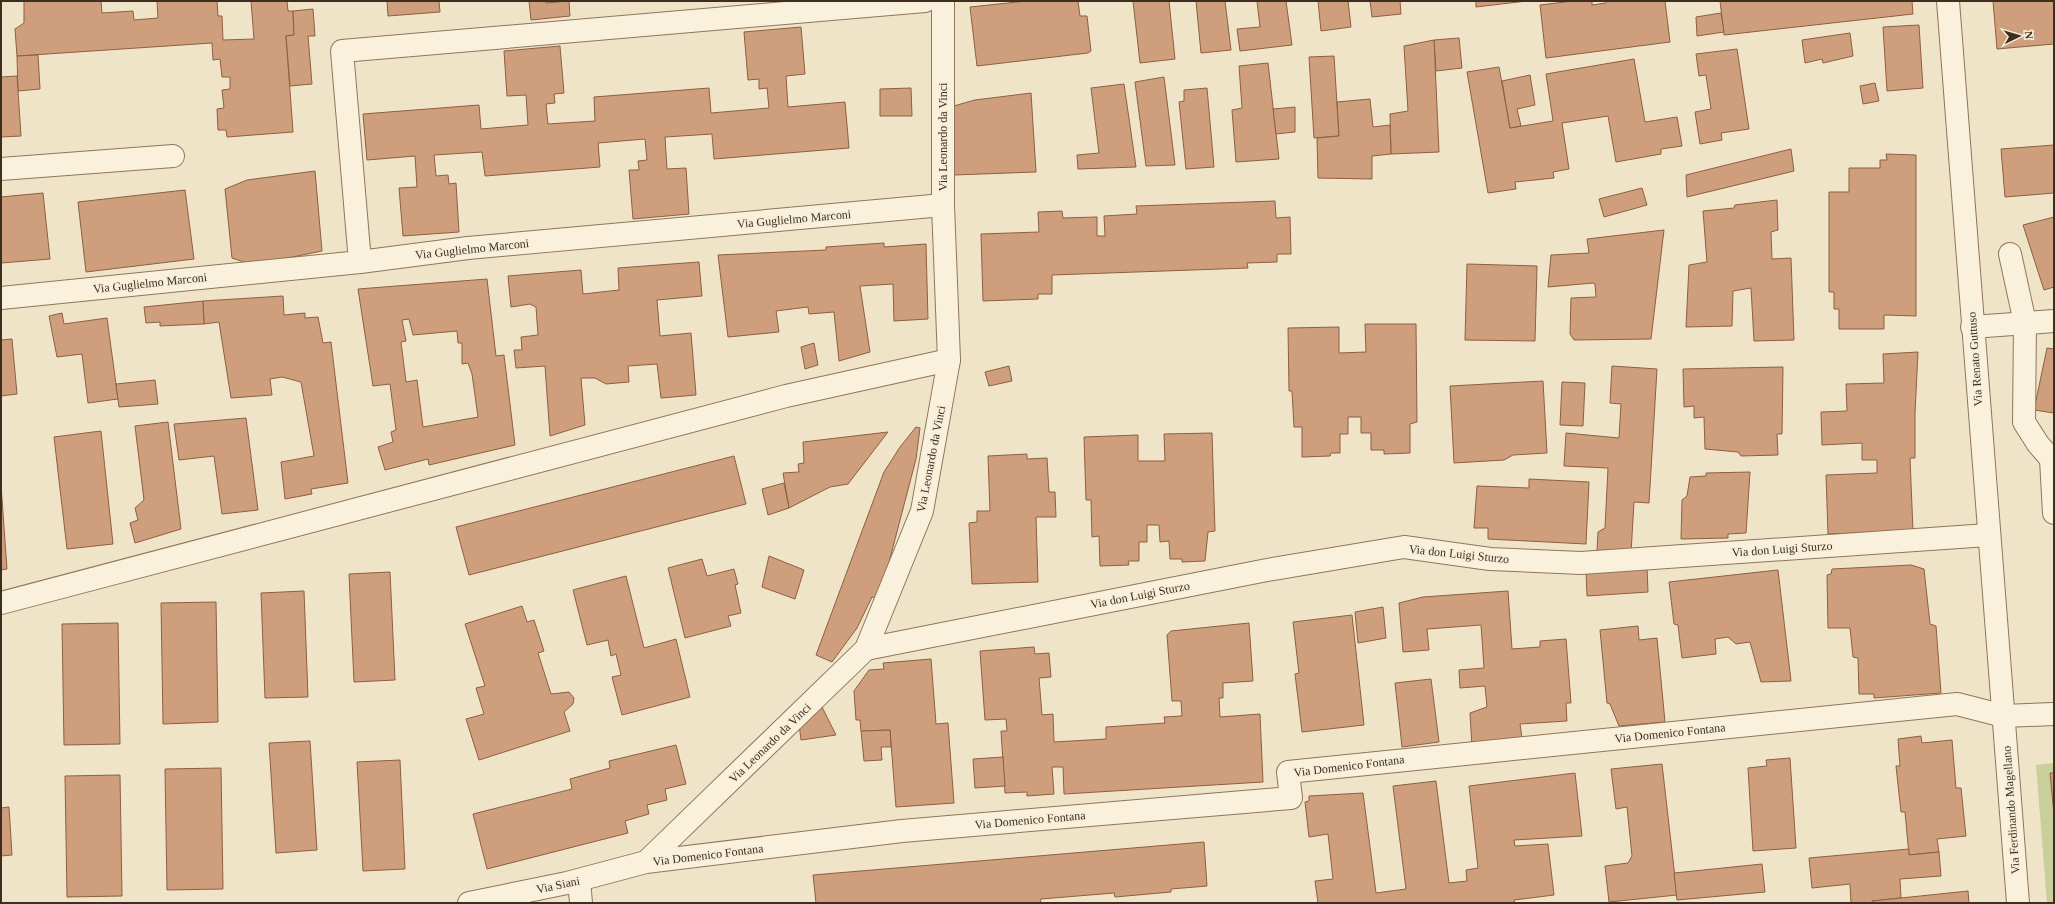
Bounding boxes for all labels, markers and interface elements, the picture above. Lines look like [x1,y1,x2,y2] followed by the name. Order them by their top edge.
[1999,16,2039,56] north arrow
[2023,31,2035,40] text: N
[936,82,950,191] street label: Via Leonardo da Vinci
[736,207,852,231] street label: Via Guglielmo Marconi
[414,236,530,262] street label: Via Guglielmo Marconi
[92,270,208,296] street label: Via Guglielmo Marconi
[1965,311,1985,407] street label: Via Renato Guttuso
[914,404,948,514] street label: Via Leonardo da Vinci
[1731,538,1833,560] street label: Via don Luigi Sturzo
[1408,542,1510,566] street label: Via don Luigi Sturzo
[1089,578,1191,612] street label: Via don Luigi Sturzo
[726,700,814,786] street label: Via Leonardo da Vinci
[1614,720,1727,746] street label: Via Domenico Fontana
[2000,745,2022,875] street label: Via Ferdinando Magellano
[1293,752,1406,780] street label: Via Domenico Fontana
[974,808,1087,832] street label: Via Domenico Fontana
[652,841,765,869] street label: Via Domenico Fontana
[535,873,582,896] street label: Via Siani

